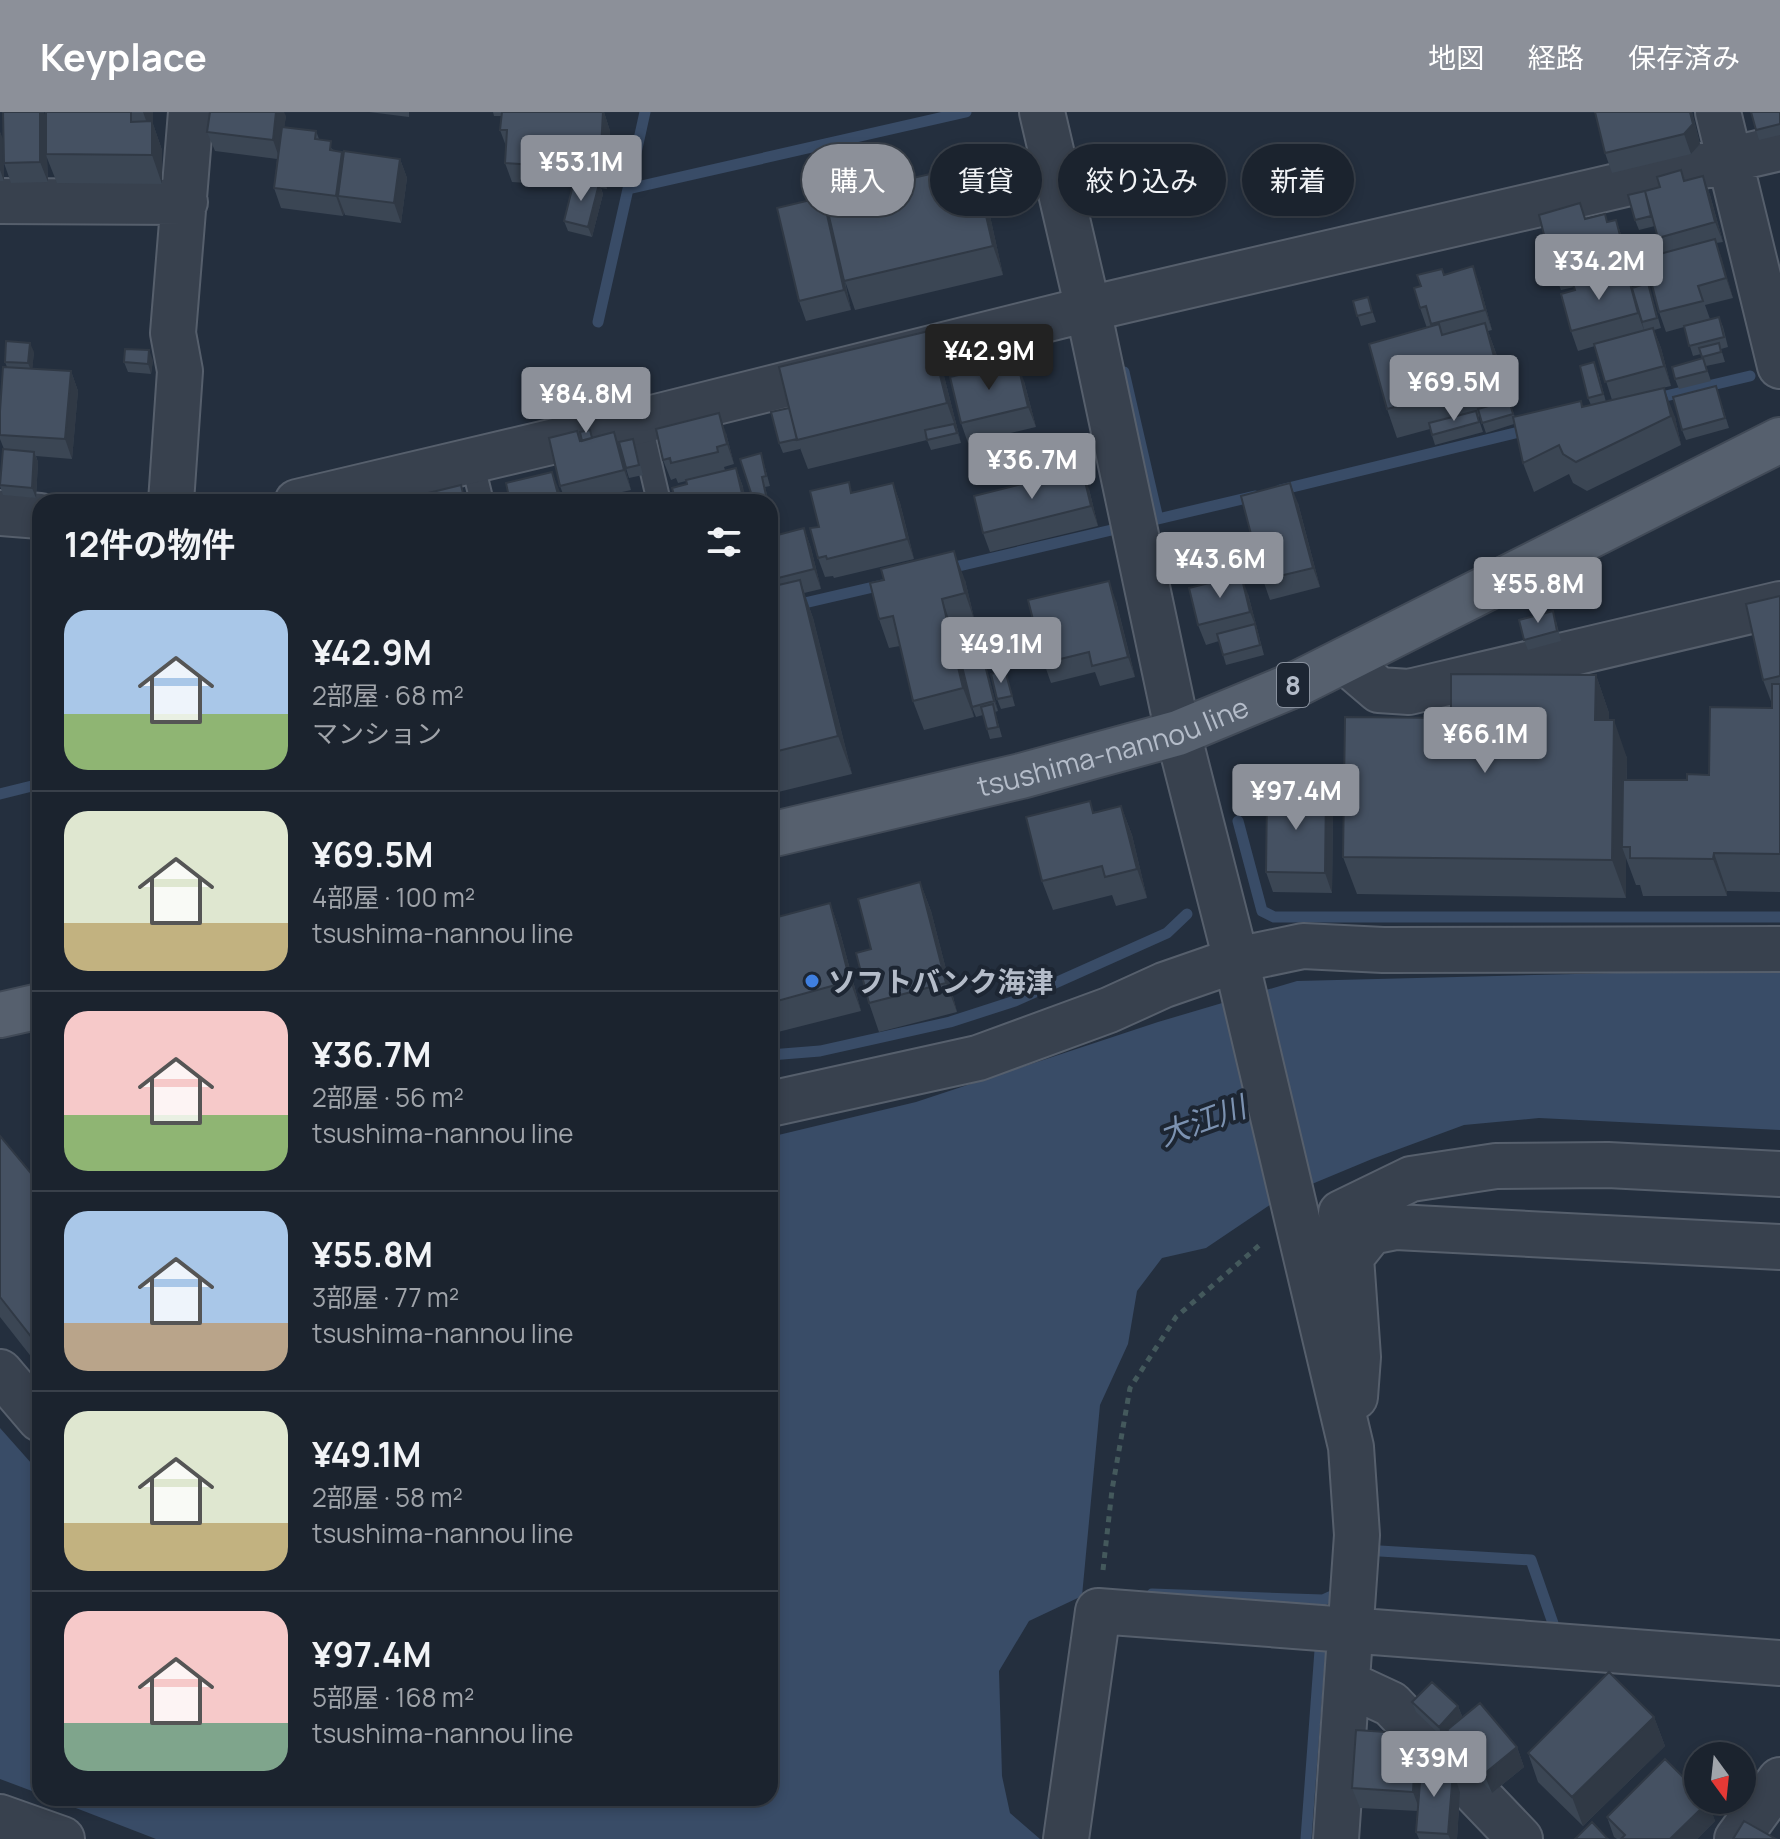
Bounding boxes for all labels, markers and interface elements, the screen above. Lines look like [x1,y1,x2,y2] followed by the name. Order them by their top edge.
[40,30,207,82] text: Keyplace
[1428,38,1484,76] text: 地図
[1528,38,1584,76] text: 経路
[1628,38,1740,76] text: 保存済み
[516,135,646,203] pin: ¥53.1M
[539,143,623,179] text: ¥53.1M
[802,144,914,216] chip: 購入
[930,144,1042,216] chip: 賃貸
[1058,144,1226,216] chip: 絞り込み
[1242,144,1354,216] chip: 新着
[1534,234,1664,302] pin: ¥34.2M
[1553,242,1645,278] text: ¥34.2M
[924,324,1054,392] pin: ¥42.9M
[943,332,1035,368] text: ¥42.9M
[1389,355,1519,423] pin: ¥69.5M
[1408,363,1500,399] text: ¥69.5M
[521,367,651,435] pin: ¥84.8M
[539,375,633,411] text: ¥84.8M
[967,433,1097,501] pin: ¥36.7M
[986,441,1078,477] text: ¥36.7M
[702,520,746,564] icon: filters
[64,521,235,567] text: 12件の物件
[1155,532,1285,600] pin: ¥43.6M
[1174,540,1266,576] text: ¥43.6M
[1473,557,1603,625] pin: ¥55.8M
[1492,565,1584,601] text: ¥55.8M
[936,617,1066,685] pin: ¥49.1M
[959,625,1043,661] text: ¥49.1M
[312,629,432,675] text: ¥42.9M
[128,642,224,738] icon: home
[1277,663,1309,707] road number: 8
[312,677,464,713] text: 2部屋 · 68 m²
[973,687,1254,805] street label: tsushima-nannou line
[1420,707,1550,775] pin: ¥66.1M
[312,715,442,751] text: マンション
[1442,715,1528,751] text: ¥66.1M
[1231,764,1361,832] pin: ¥97.4M
[1250,772,1342,808] text: ¥97.4M
[312,831,433,877] text: ¥69.5M
[128,843,224,939] icon: home
[312,879,475,915] text: 4部屋 · 100 m²
[312,915,574,951] text: tsushima-nannou line
[828,962,1053,1000] place label: ソフトバンク海津
[803,972,821,990] marker: ソフトバンク海津
[312,1031,431,1077] text: ¥36.7M
[128,1043,224,1139] icon: home
[312,1079,464,1115] text: 2部屋 · 56 m²
[1153,1084,1254,1155] water label: 大江川
[312,1115,574,1151] text: tsushima-nannou line
[312,1231,433,1277] text: ¥55.8M
[128,1243,224,1339] icon: home
[312,1279,459,1315] text: 3部屋 · 77 m²
[312,1315,574,1351] text: tsushima-nannou line
[312,1431,421,1477] text: ¥49.1M
[128,1443,224,1539] icon: home
[312,1479,463,1515] text: 2部屋 · 58 m²
[312,1515,574,1551] text: tsushima-nannou line
[312,1631,431,1677] text: ¥97.4M
[128,1643,224,1739] icon: home
[312,1679,474,1715] text: 5部屋 · 168 m²
[312,1715,574,1751] text: tsushima-nannou line
[1387,1731,1481,1799] pin: ¥39M
[1399,1739,1469,1775] text: ¥39M
[1684,1742,1756,1814] north arrow
[1684,1742,1756,1814] map controls

